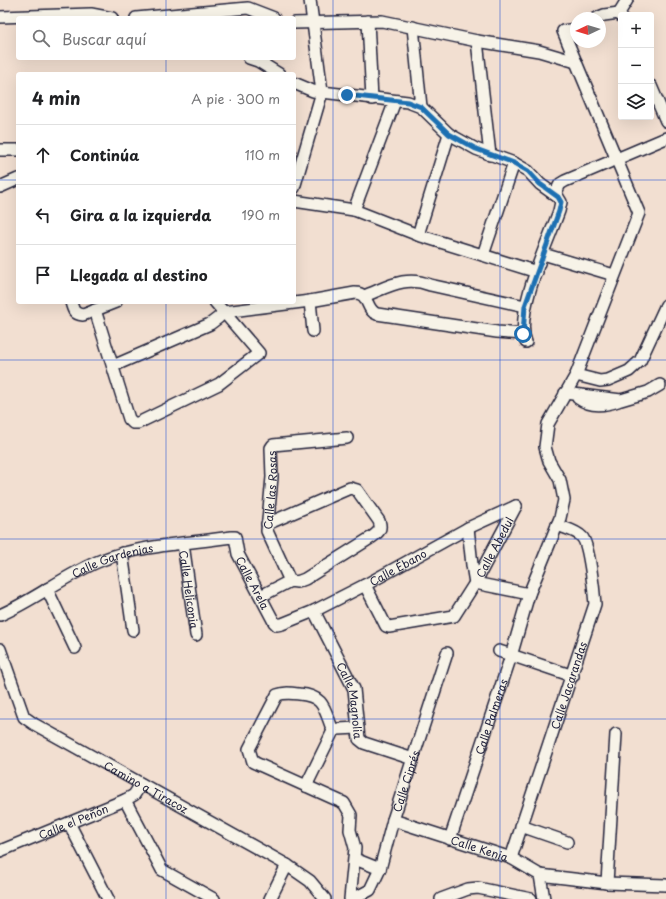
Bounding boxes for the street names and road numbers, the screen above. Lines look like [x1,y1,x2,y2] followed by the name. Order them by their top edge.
[259,451,281,530] street label: Calle las Rosas
[471,514,517,580] street label: Calle Abedul
[68,539,154,582] street label: Calle Gardenias
[366,544,429,590] street label: Calle Ébano
[176,549,204,630] street label: Calle Heliconia
[232,553,274,612] street label: Calle Arela
[546,639,591,731] street label: Calle Jacarandas
[333,659,367,740] street label: Calle Magnolia
[470,677,511,757] street label: Calle Palmeras
[388,748,423,814] street label: Calle Ciprés
[101,756,192,817] street label: Camino a Tiracoz
[36,799,111,843] street label: Calle el Peñón
[449,831,511,865] street label: Calle Kenia

